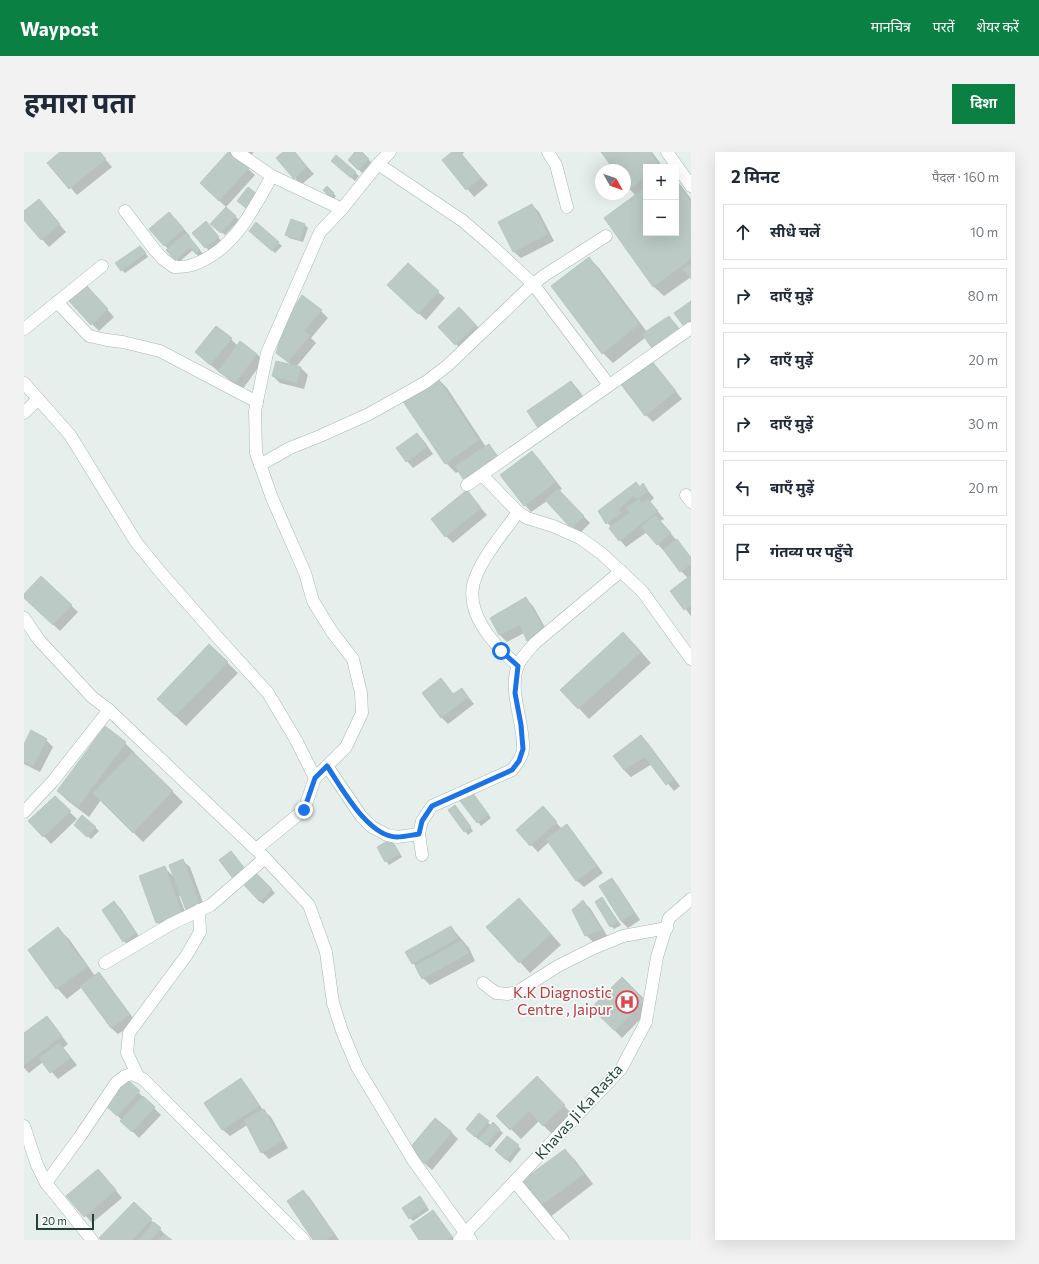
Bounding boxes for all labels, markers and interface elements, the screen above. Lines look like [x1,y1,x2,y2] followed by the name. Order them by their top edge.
[20,17,98,40] text: Waypost
[871,18,911,35] text: मानचित्र
[933,18,954,35] text: परतें
[976,18,1019,35] text: शेयर करें
[952,84,1015,124] button: दिशा
[24,85,135,119] text: हमारा पता
[595,164,631,200] north arrow
[643,164,679,236] map controls
[643,164,679,200] button: +
[731,166,780,187] text: 2 मिनट
[932,169,999,185] text: पैदल · 160 m
[643,200,679,236] button: −
[732,221,754,243] icon: ahead
[770,222,820,240] text: सीधे चलें
[970,224,998,240] text: 10 m
[732,285,754,307] icon: right
[770,286,813,304] text: दाएँ मुड़ें
[968,288,998,304] text: 80 m
[732,349,754,371] icon: right
[770,350,813,368] text: दाएँ मुड़ें
[969,352,998,368] text: 20 m
[732,413,754,435] icon: right
[770,414,813,432] text: दाएँ मुड़ें
[968,416,998,432] text: 30 m
[732,477,754,499] icon: left
[770,478,814,496] text: बाएँ मुड़ें
[969,480,998,496] text: 20 m
[732,541,754,563] icon: arrive
[770,542,853,560] text: गंतव्य पर पहुँचे
[492,642,510,660] route start
[295,801,313,819] route end
[513,983,612,1018] place label: K.K Diagnostic Centre , Jaipur
[614,989,640,1015] hospital icon: K.K Diagnostic Centre , Jaipur
[531,1060,626,1163] street label: Khavas Ji Ka Rasta
[36,1212,94,1231] scale bar
[42,1214,67,1227] text: 20 m

